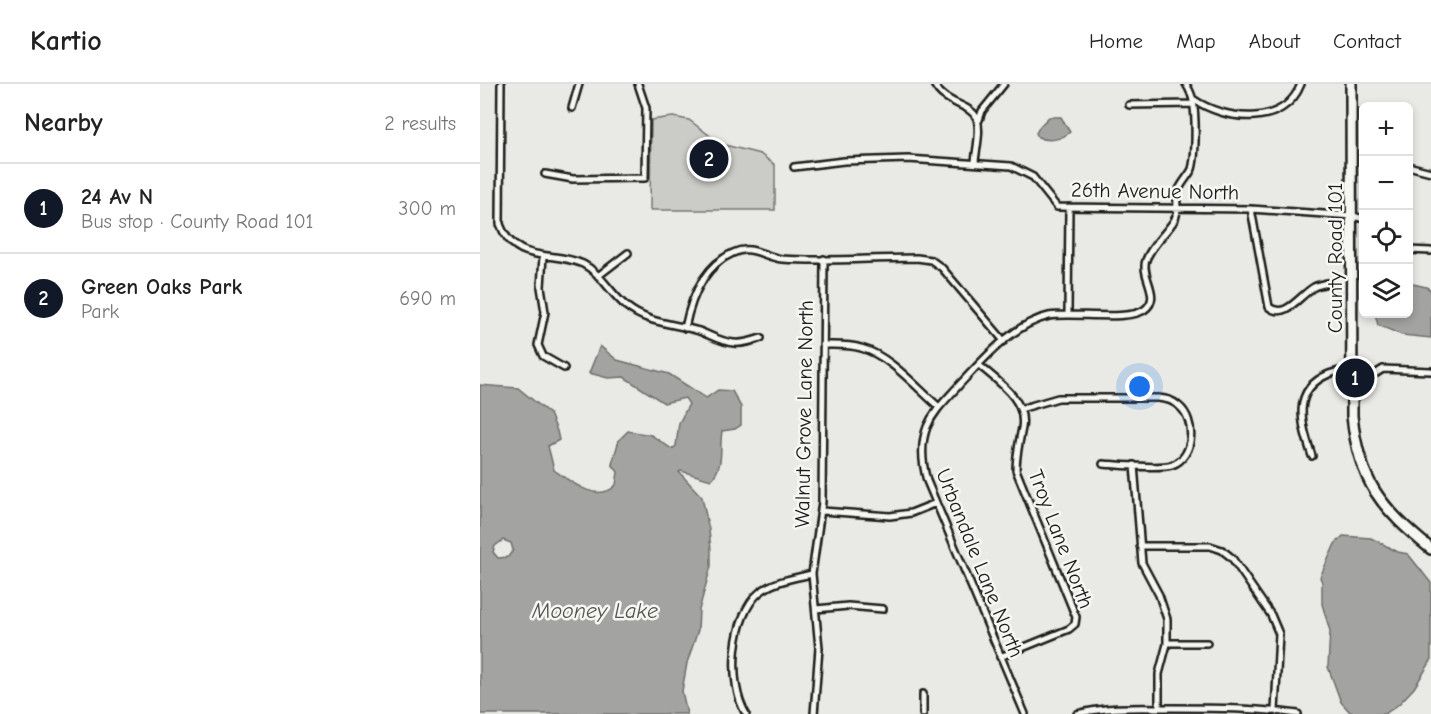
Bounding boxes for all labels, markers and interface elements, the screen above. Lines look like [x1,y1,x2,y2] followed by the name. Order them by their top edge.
[30,25,102,57] text: Kartio
[1089,29,1143,53] text: Home
[1176,29,1216,53] text: Map
[1249,29,1300,53] text: About
[1333,29,1401,53] text: Contact
[1359,102,1413,318] map controls
[1359,102,1413,156] button: +
[24,108,103,138] text: Nearby
[384,112,456,135] text: 2 results
[690,136,728,182] pin: 2
[1359,156,1413,210] button: −
[1071,178,1239,204] street label: 26th Avenue North
[1323,183,1347,333] street label: County Road 101
[81,184,153,210] text: 24 Av N
[40,197,47,220] text: 1
[398,197,456,220] text: 300 m
[81,210,314,233] text: Bus stop · County Road 101
[1359,210,1413,264] button: locate
[1359,264,1413,318] button: layers
[81,274,242,300] text: Green Oaks Park
[39,287,48,310] text: 2
[399,287,456,310] text: 690 m
[81,300,119,323] text: Park
[790,300,818,528] street label: Walnut Grove Lane North
[1336,356,1374,400] pin: 1
[1125,372,1154,401] your location
[931,465,1029,661] street label: Urbandale Lane North
[1023,466,1099,612] street label: Troy Lane North
[531,598,658,624] water label: Mooney Lake

